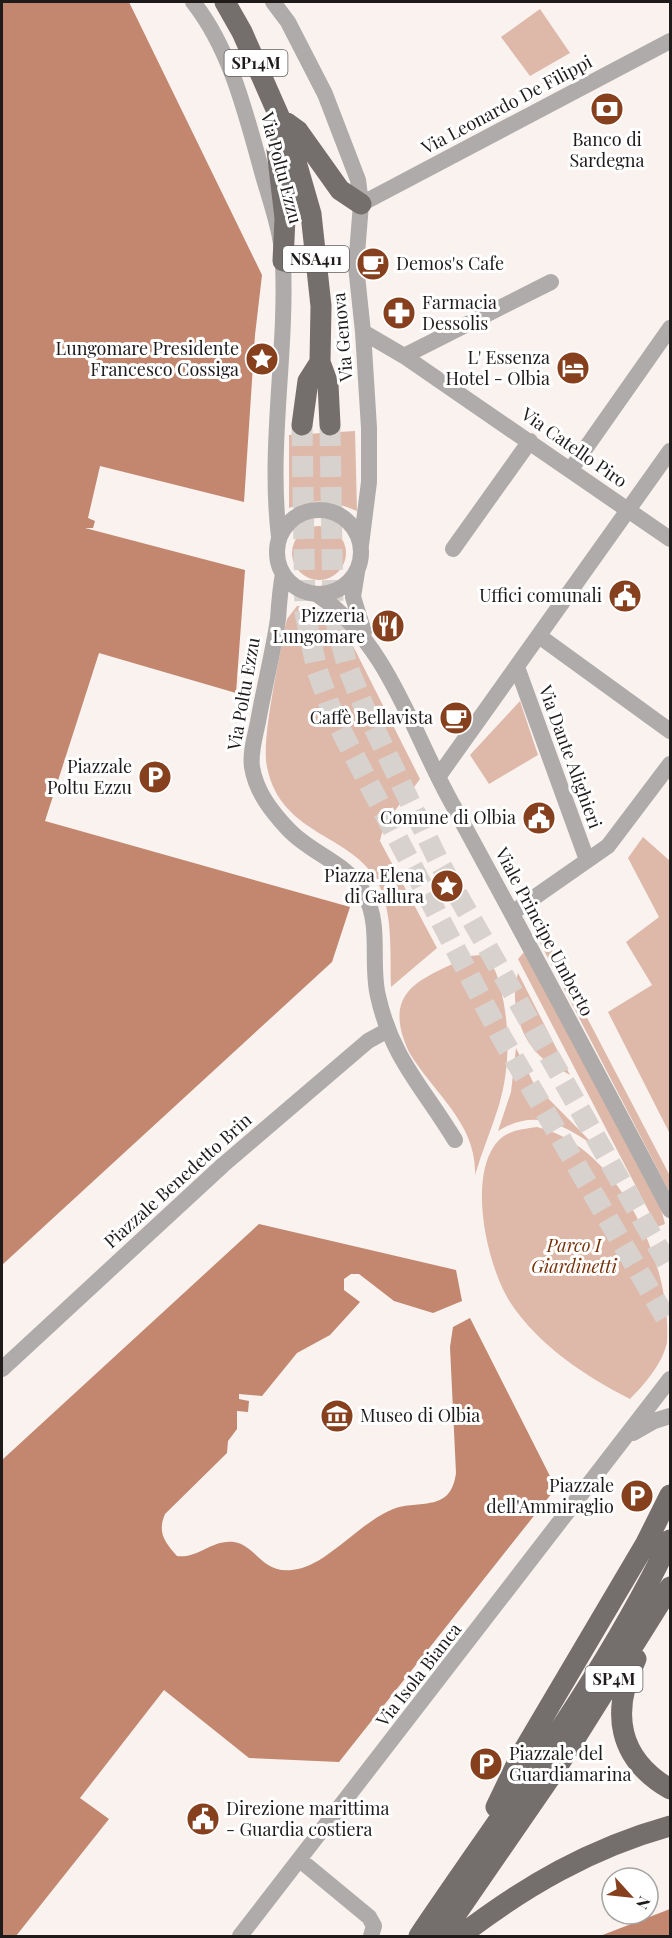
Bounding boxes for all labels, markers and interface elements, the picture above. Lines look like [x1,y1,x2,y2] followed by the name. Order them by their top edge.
[416,49,596,160] street label: Via Leonardo De Filippi
[224,50,288,76] road number: SP14M
[589,91,625,127] bank icon: Banco di Sardegna
[255,108,308,227] street label: Via Poltu Ezzu
[569,127,645,172] place label: Banco di Sardegna
[283,246,349,272] road number: NSA411
[355,246,391,282] cafe icon: Demos's Cafe
[396,251,504,275] place label: Demos's Cafe
[422,290,497,335] place label: Farmacia Dessolis
[326,292,358,384] street label: Via Genova
[381,295,417,331] pharmacy icon: Farmacia Dessolis
[56,336,239,381] place label: Lungomare Presidente Francesco Cossiga
[244,341,280,377] place icon: Lungomare Presidente Francesco Cossiga
[446,345,550,390] place label: L' Essenza Hotel - Olbia
[555,350,591,386] hotel icon: L' Essenza Hotel - Olbia
[516,401,632,493] street label: Via Catello Piro
[607,578,643,614] public building icon: Uffici comunali
[479,583,602,607] place label: Uffici comunali
[272,603,365,648] place label: Pizzeria Lungomare
[370,608,406,644] restaurant icon: Pizzeria Lungomare
[221,635,265,753] street label: Via Poltu Ezzu
[534,681,608,832] street label: Via Dante Alighieri
[438,700,474,736] cafe icon: Caffè Bellavista
[310,705,433,729] place label: Caffè Bellavista
[47,754,133,799] place label: Piazzale Poltu Ezzu
[137,759,173,795] parking icon: Piazzale Poltu Ezzu
[521,800,557,836] public building icon: Comune di Olbia
[380,805,516,829] place label: Comune di Olbia
[490,842,600,1020] street label: Viale Principe Umberto
[324,863,424,908] place label: Piazza Elena di Gallura
[429,868,465,904] place icon: Piazza Elena di Gallura
[98,1107,256,1253] street label: Piazzale Benedetto Brin
[531,1233,617,1278] park label: Parco I Giardinetti
[319,1398,355,1434] museum icon: Museo di Olbia
[360,1403,480,1427] place label: Museo di Olbia
[486,1473,614,1518] place label: Piazzale dell'Ammiraglio
[619,1478,655,1514] parking icon: Piazzale dell'Ammiraglio
[370,1618,466,1732] street label: Via Isola Bianca
[586,1666,642,1692] road number: SP4M
[509,1741,631,1786] place label: Piazzale del Guardiamarina
[468,1746,504,1782] parking icon: Piazzale del Guardiamarina
[226,1796,390,1841] place label: Direzione marittima - Guardia costiera
[185,1801,221,1837] public building icon: Direzione marittima - Guardia costiera
[600,1866,660,1926] north arrow
[632,1893,656,1913] text: N

